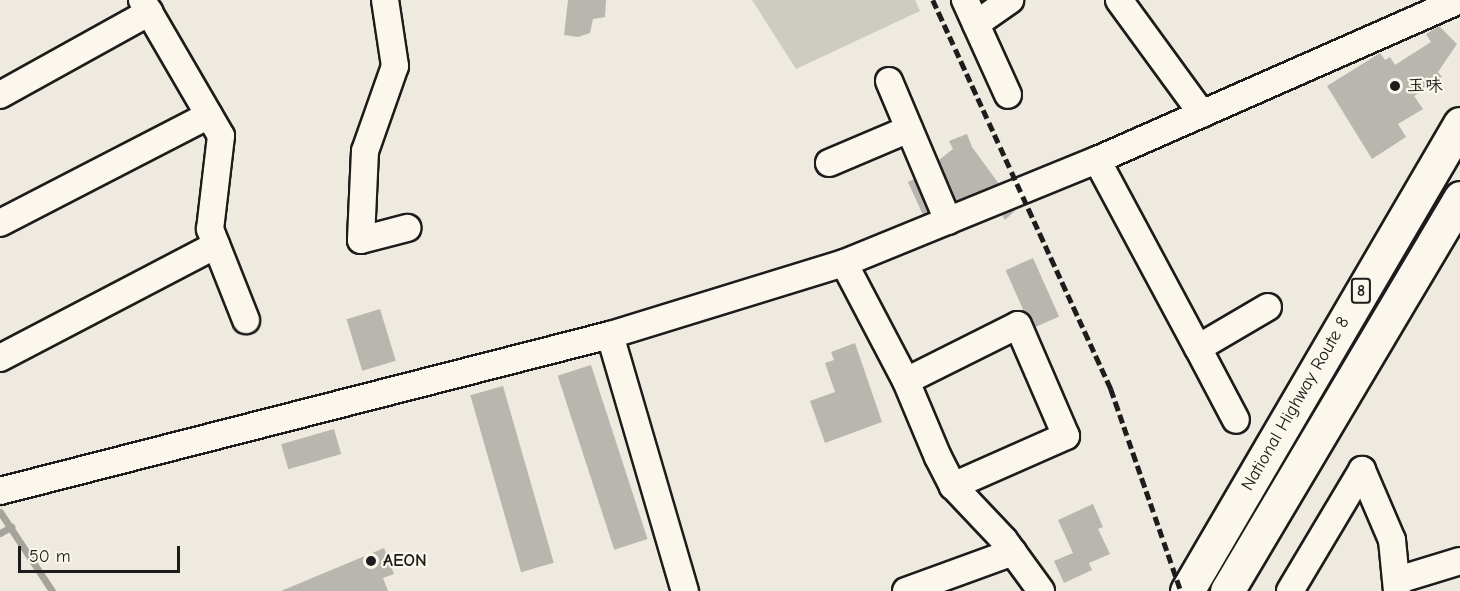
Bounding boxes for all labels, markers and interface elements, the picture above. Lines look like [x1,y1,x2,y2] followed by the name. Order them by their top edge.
[1407,75,1443,97] place label: 玉味
[1388,79,1402,93] marker: 玉味
[1350,278,1372,304] road number: 8
[1237,313,1355,495] street label: National Highway Route 8
[21,534,183,572] scale bar
[29,546,71,567] text: 50 m
[383,550,427,572] place label: AEON
[364,554,378,568] marker: AEON

